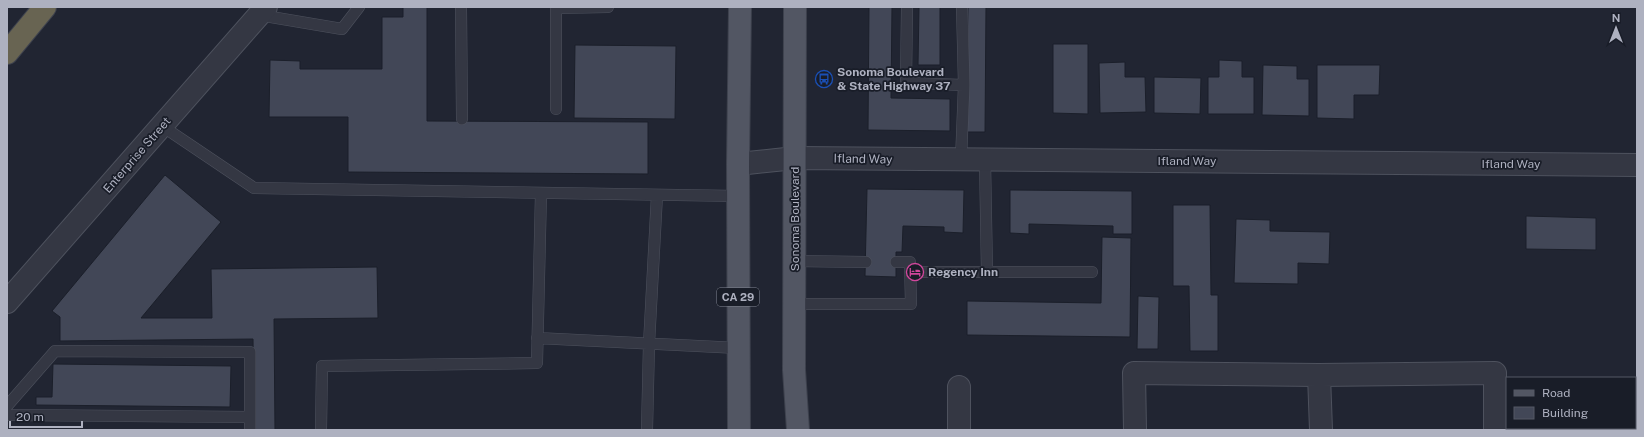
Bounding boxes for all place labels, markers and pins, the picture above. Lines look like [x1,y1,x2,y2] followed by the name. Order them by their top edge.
[837,65,951,93] place label: Sonoma Boulevard & State Highway 37
[814,69,834,89] bus stop icon: Sonoma Boulevard & State Highway 37
[905,262,925,282] hotel icon: Regency Inn
[928,265,998,279] place label: Regency Inn

